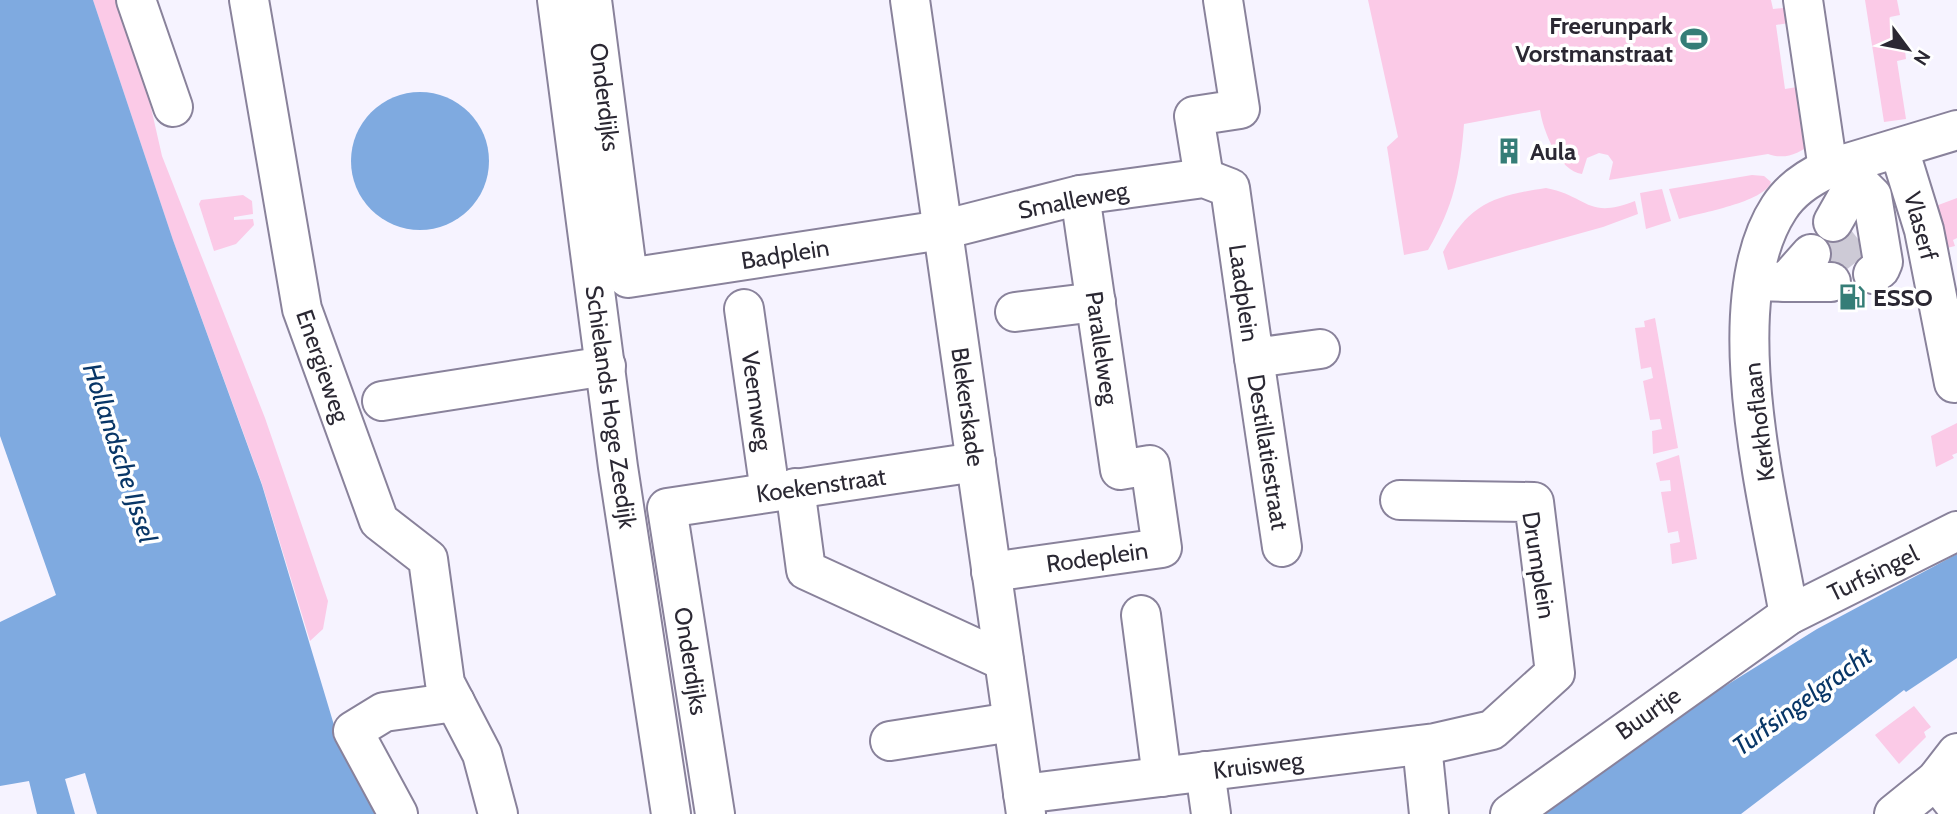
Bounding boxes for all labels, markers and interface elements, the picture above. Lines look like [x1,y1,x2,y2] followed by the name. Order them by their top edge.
[1515,11,1673,68] place label: Freerunpark Vorstmanstraat
[1873,14,1943,84] north arrow
[1679,24,1709,54] sports icon: Freerunpark Vorstmanstraat
[584,41,626,153] street label: Onderdijks
[1909,46,1935,70] text: N
[1494,136,1524,166] building icon: Aula
[1530,137,1576,166] place label: Aula
[1016,175,1131,225] street label: Smalleweg
[1898,189,1944,263] street label: Vlaserf
[739,233,831,275] street label: Badplein
[1223,242,1265,344] street label: Laadplein
[1837,282,1867,312] fuel station icon: ESSO
[1873,283,1933,312] place label: ESSO
[580,284,642,531] street label: Schielands Hoge Zeedijk
[1080,289,1124,408] street label: Parallelweg
[290,306,356,427] street label: Energieweg
[945,346,991,468] street label: Blekerskade
[736,349,778,454] street label: Veemweg
[76,359,164,547] water label: Hollandsche IJssel
[1737,361,1781,483] street label: Kerkhoflaan
[1241,372,1295,532] street label: Destillatiestraat
[754,462,888,508] street label: Koekenstraat
[1516,509,1562,621] street label: Drumplein
[1044,536,1150,578] street label: Rodeplein
[1823,539,1923,607] street label: Turfsingel
[668,605,714,717] street label: Onderdijks
[1726,639,1879,762] water label: Turfsingelgracht
[1610,680,1686,746] street label: Buurtje
[1211,745,1306,785] street label: Kruisweg

